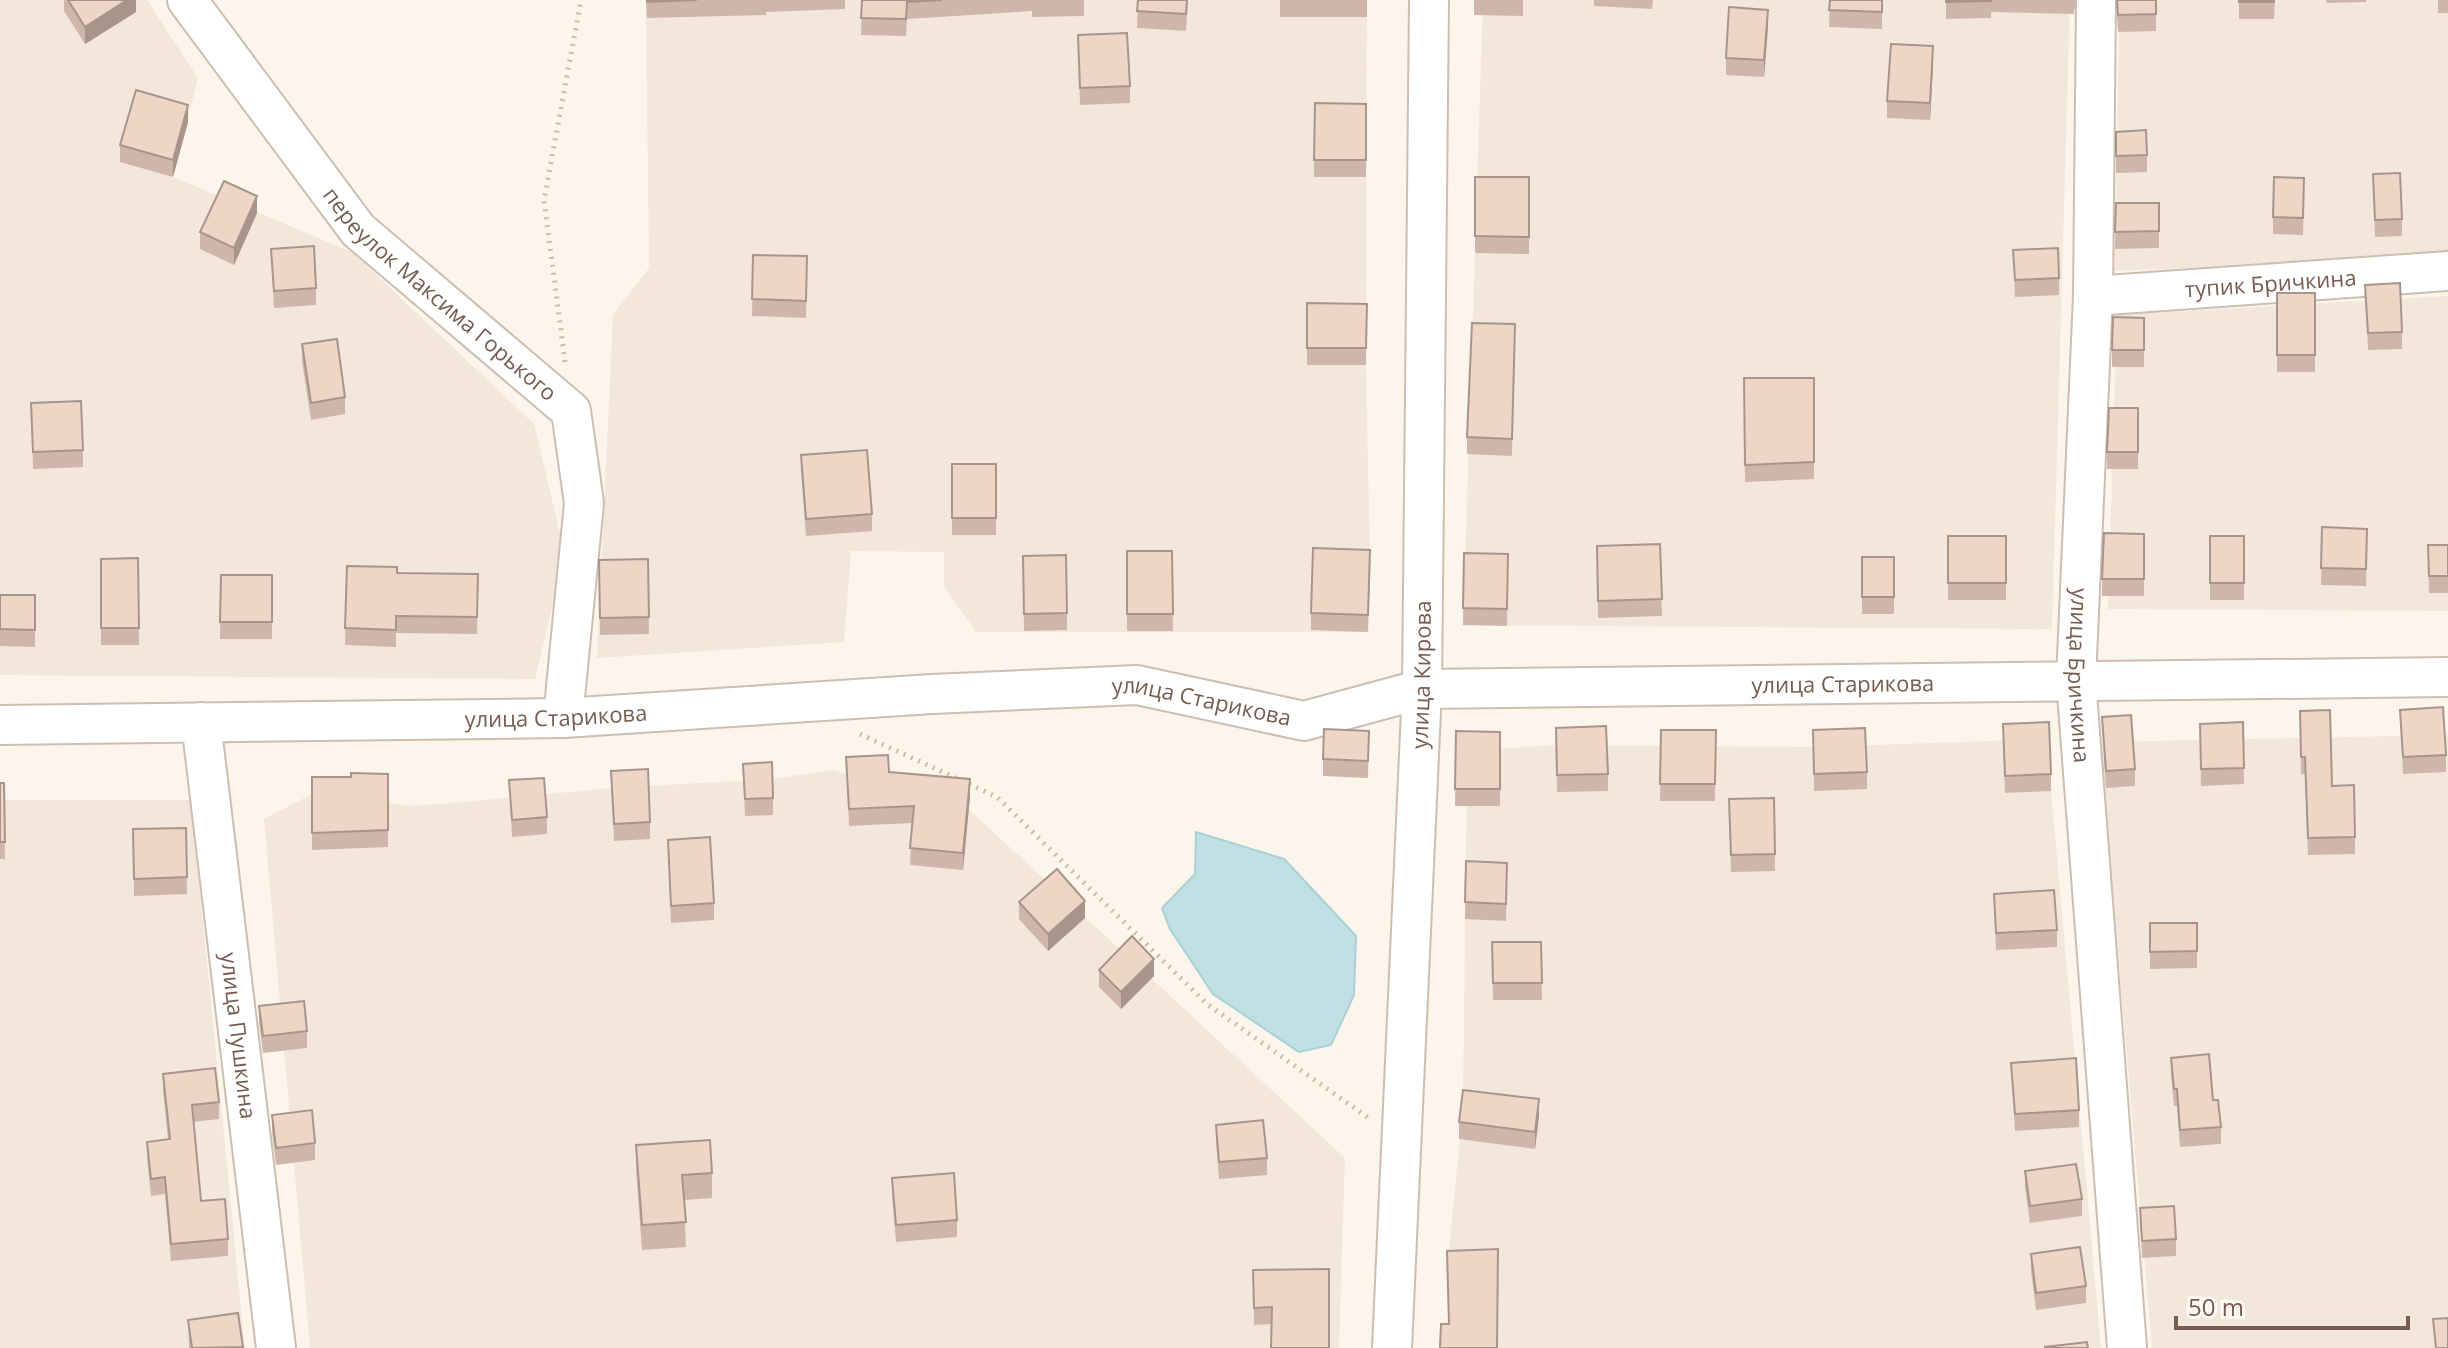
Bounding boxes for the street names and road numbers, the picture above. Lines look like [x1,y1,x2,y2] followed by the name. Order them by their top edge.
[317,181,564,407] street label: переулок Максима Горького
[2184,261,2357,304] street label: тупик Бричкина
[2062,587,2098,764] street label: улица Бричкина
[1403,600,1437,749] street label: улица Кирова
[1751,667,1934,699] street label: улица Старикова
[1111,669,1294,732] street label: улица Старикова
[464,697,648,733] street label: улица Старикова
[215,951,264,1121] street label: улица Пушкина

